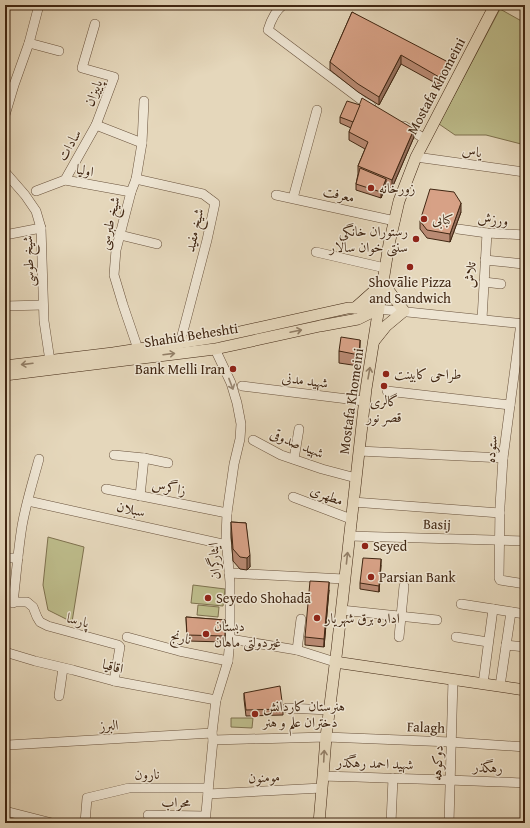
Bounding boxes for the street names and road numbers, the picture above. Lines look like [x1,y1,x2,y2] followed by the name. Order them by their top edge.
[402,34,470,138] street label: Mostafa Khomeini
[79,75,109,110] street label: پاییزان
[52,125,86,164] street label: سادات
[461,140,484,162] street label: یاس
[75,159,95,181] street label: اولیا
[321,181,357,207] street label: معرفت
[93,194,128,252] street label: شیخ طبرسی
[179,206,212,254] street label: شیخ مفید
[477,207,509,231] street label: ورزش
[17,235,42,287] street label: شیخ طوسی
[459,261,481,289] street label: تلاش
[143,318,239,352] street label: Shahid Beheshti
[334,347,368,455] street label: Mostafa Khomeini
[281,367,330,393] street label: شهید مدنی
[267,423,327,463] street label: شهید صدوقی
[480,434,502,464] street label: ستوده
[150,474,188,500] street label: زاگرس
[307,480,347,510] street label: مطهری
[115,496,147,522] street label: سبلان
[423,514,451,534] street label: Basij
[203,542,225,580] street label: ایثارگران
[64,607,93,634] street label: پارسا
[168,625,194,652] street label: نارنج
[100,654,126,678] street label: اقاقیا
[97,715,119,736] street label: البرز
[407,716,446,738] street label: Falagh
[426,745,448,781] street label: دوکوهه
[334,752,414,774] street label: شهید احمد رهگذر
[471,756,503,778] street label: رهگذر
[134,764,160,784] street label: نارون
[248,766,280,788] street label: مومنون
[161,792,191,812] street label: محراب

